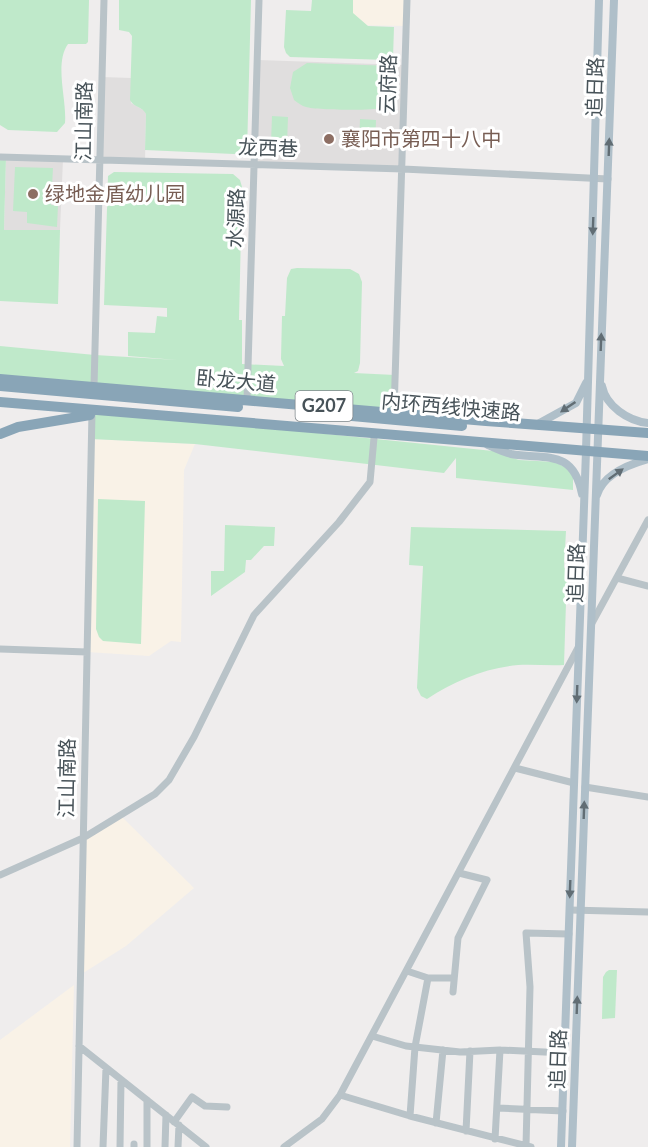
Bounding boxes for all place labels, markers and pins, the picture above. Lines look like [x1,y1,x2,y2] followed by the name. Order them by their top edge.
[341,126,501,150] place label: 襄阳市第四十八中
[322,132,336,146] marker: 襄阳市第四十八中
[45,181,185,205] place label: 绿地金盾幼儿园
[26,187,40,201] marker: 绿地金盾幼儿园

